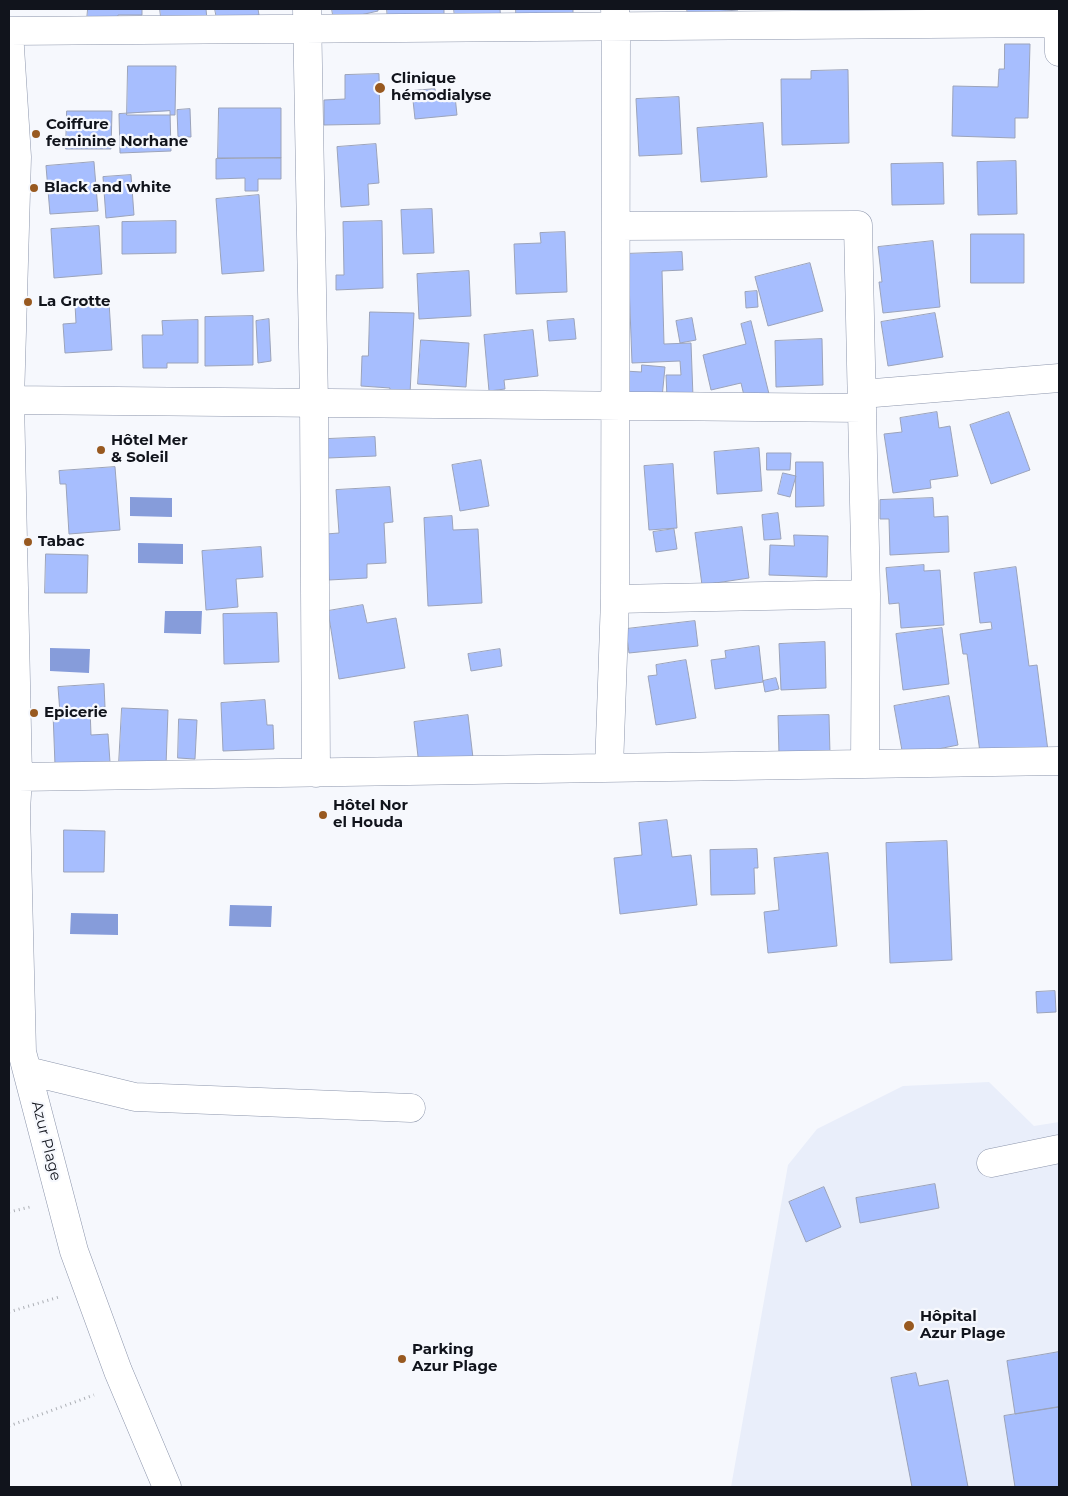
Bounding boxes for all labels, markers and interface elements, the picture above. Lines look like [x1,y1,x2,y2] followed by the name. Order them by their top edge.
[391,70,491,105] place label: Clinique hémodialyse
[373,81,387,95] marker: Clinique hémodialyse
[46,116,188,151] place label: Coiffure feminine Norhane
[30,128,42,140] marker: Coiffure feminine Norhane
[44,179,171,197] place label: Black and white
[28,182,40,194] marker: Black and white
[38,293,110,311] place label: La Grotte
[22,296,34,308] marker: La Grotte
[111,432,188,467] place label: Hôtel Mer & Soleil
[95,444,107,456] marker: Hôtel Mer & Soleil
[38,533,85,551] place label: Tabac
[22,536,34,548] marker: Tabac
[44,704,108,722] place label: Epicerie
[28,707,40,719] marker: Epicerie
[333,797,408,832] place label: Hôtel Nor el Houda
[317,809,329,821] marker: Hôtel Nor el Houda
[27,1099,65,1183] street label: Azur Plage
[920,1308,1005,1343] place label: Hôpital Azur Plage
[902,1319,916,1333] marker: Hôpital Azur Plage
[412,1341,497,1376] place label: Parking Azur Plage
[396,1353,408,1365] marker: Parking Azur Plage

